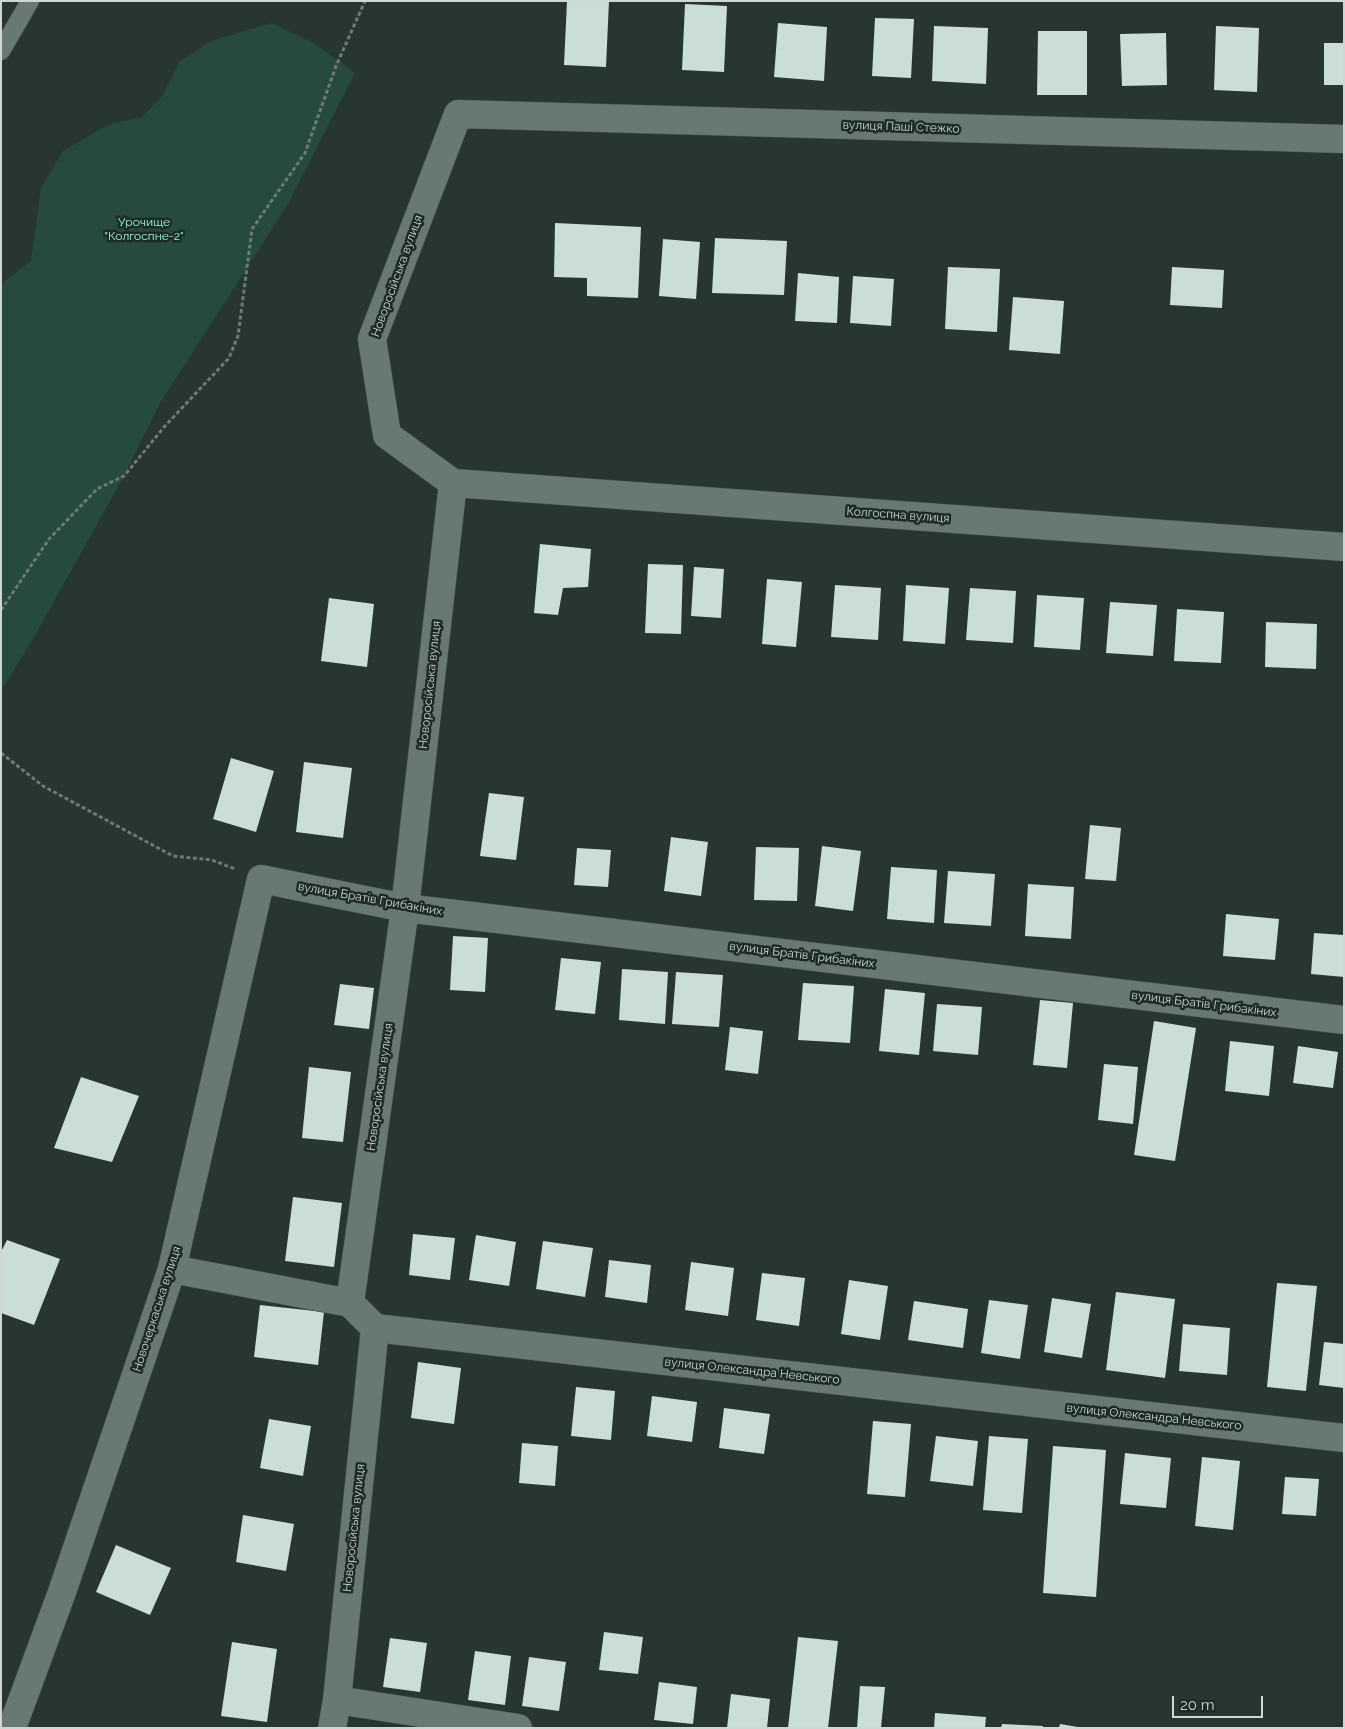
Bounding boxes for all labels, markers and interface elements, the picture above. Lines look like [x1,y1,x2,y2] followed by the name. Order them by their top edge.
[842,118,960,136] street label: вулиця Паші Стежко
[368,213,426,339] street label: Новоросійська вулиця
[105,215,183,243] park label: Урочище "Колгоспне-2"
[846,504,950,526] street label: Колгоспна вулиця
[416,620,444,750] street label: Новоросійська вулиця
[297,879,443,919] street label: вулиця Братів Грибакіних
[729,939,875,971] street label: вулиця Братів Грибакіних
[1131,988,1277,1020] street label: вулиця Братів Грибакіних
[364,1022,396,1152] street label: Новоросійська вулиця
[130,1244,184,1374] street label: Новочеркаська вулиця
[664,1355,840,1387] street label: вулиця Олександра Невського
[1066,1401,1242,1433] street label: вулиця Олександра Невського
[340,1463,368,1593] street label: Новоросійська вулиця
[1175,1686,1266,1718] scale bar
[1180,1696,1215,1714] text: 20 m

